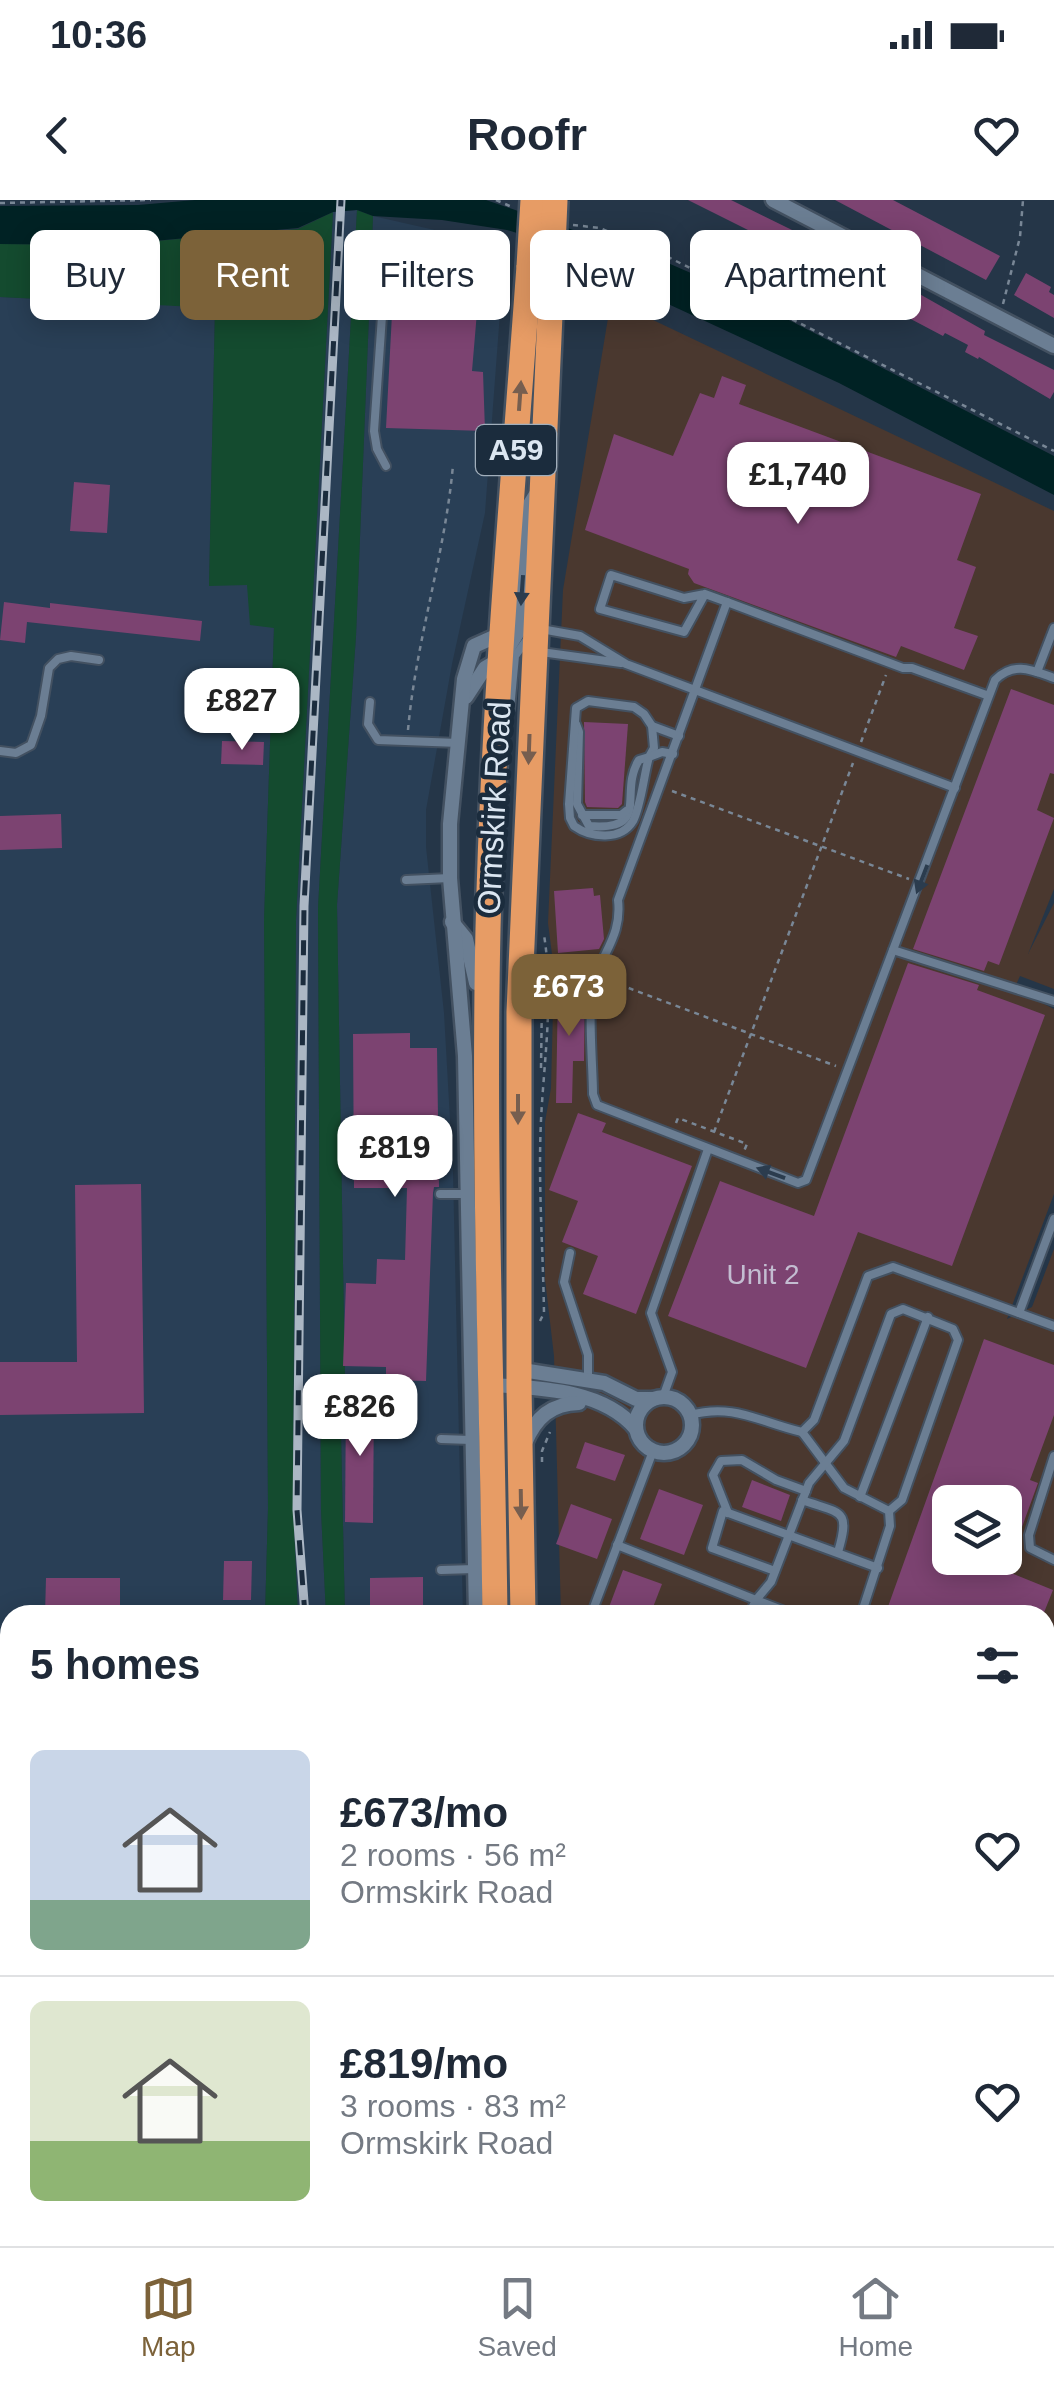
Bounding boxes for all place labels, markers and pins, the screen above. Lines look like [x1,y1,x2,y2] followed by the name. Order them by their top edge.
[717,442,879,527] pin: £1,740
[183,668,301,753] pin: £827
[510,954,628,1039] pin: £673
[336,1115,454,1200] pin: £819
[301,1374,419,1459] pin: £826

